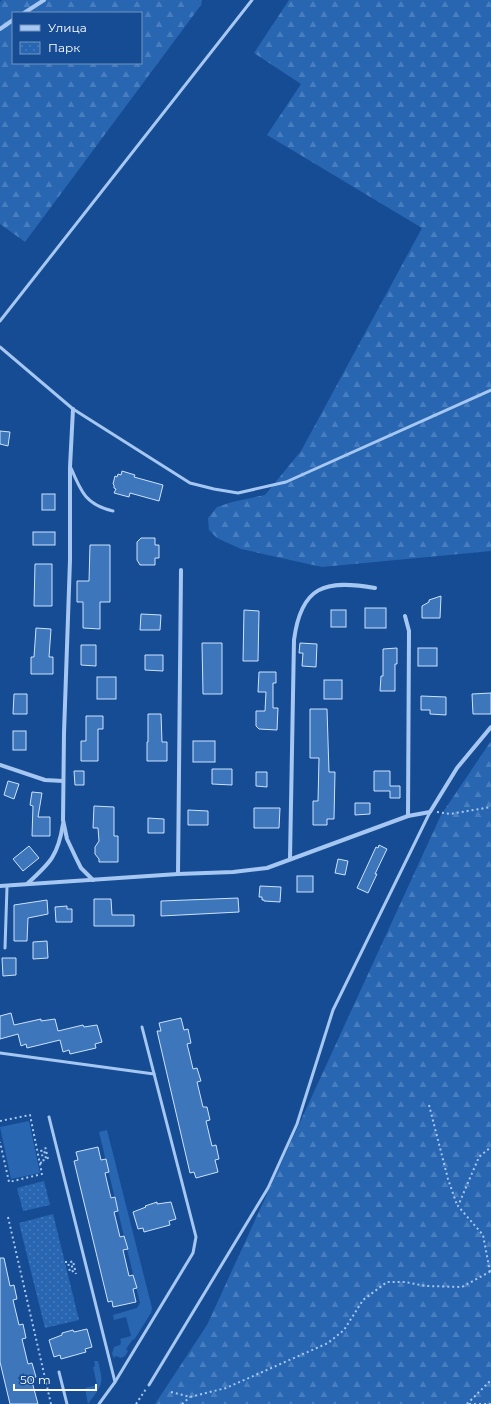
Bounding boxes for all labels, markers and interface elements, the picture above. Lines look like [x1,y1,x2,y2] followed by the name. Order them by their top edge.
[12,12,142,64] legend
[48,20,87,35] text: Улица
[48,40,80,55] text: Парк
[14,1366,96,1392] scale bar
[20,1372,51,1387] text: 50 m

